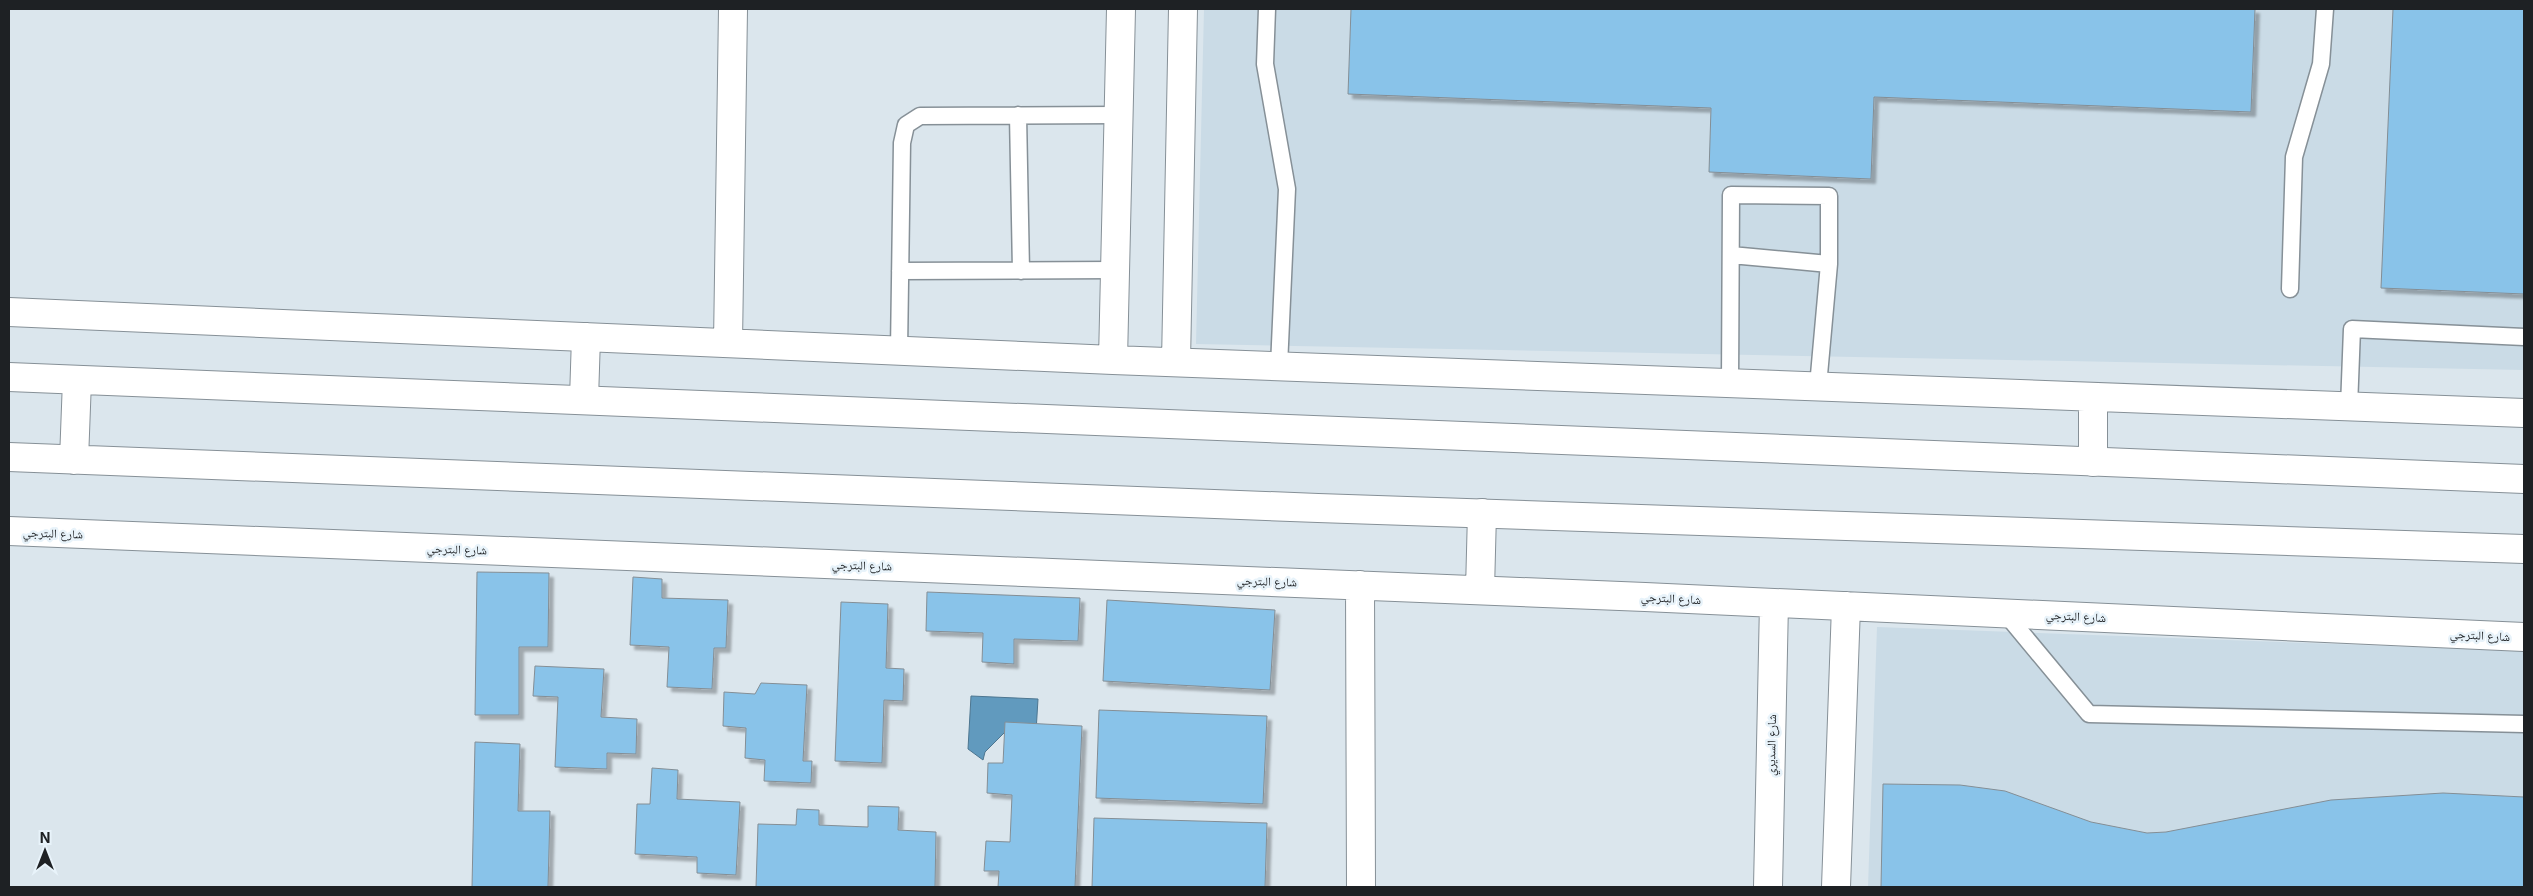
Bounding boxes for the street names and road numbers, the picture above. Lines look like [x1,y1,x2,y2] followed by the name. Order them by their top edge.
[23,524,83,545] street label: شارع البترجي
[427,540,487,561] street label: شارع البترجي
[832,556,892,577] street label: شارع البترجي
[1237,572,1297,593] street label: شارع البترجي
[1640,589,1702,610] street label: شارع البترجي
[2045,607,2107,628] street label: شارع البترجي
[2449,626,2511,647] street label: شارع البترجي
[1763,714,1782,776] street label: شارع السديري

